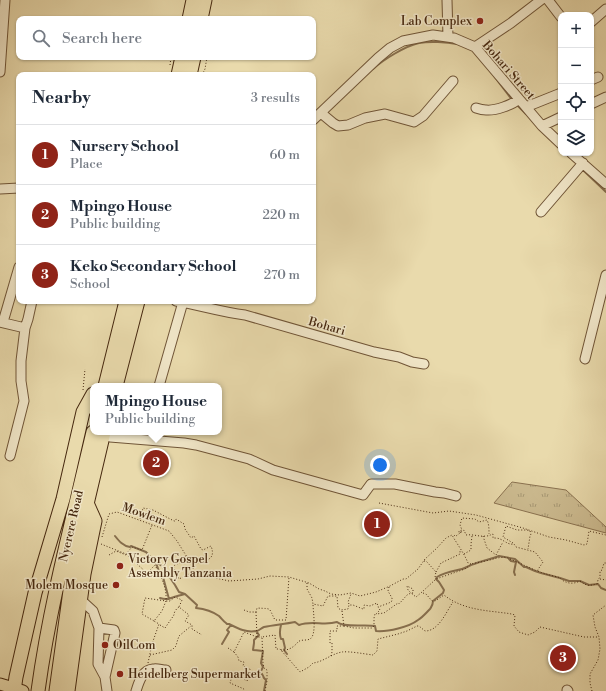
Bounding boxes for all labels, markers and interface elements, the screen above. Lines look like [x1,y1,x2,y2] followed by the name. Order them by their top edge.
[558,12,594,156] map controls
[558,12,594,48] button: +
[401,14,473,29] place label: Lab Complex
[16,16,316,60] search box
[475,16,485,26] marker: Lab Complex
[30,27,52,49] icon: search
[62,29,142,48] text: Search here
[478,37,539,103] street label: Bohari Street
[558,48,594,84] button: −
[558,84,594,120] button: locate
[32,87,91,109] text: Nearby
[251,90,300,106] text: 3 results
[558,120,594,156] button: layers
[70,137,179,156] text: Nursery School
[42,147,48,163] text: 1
[269,147,300,163] text: 60 m
[70,156,102,172] text: Place
[70,197,172,216] text: Mpingo House
[41,207,49,223] text: 2
[262,207,300,223] text: 220 m
[70,216,160,232] text: Public building
[70,257,236,276] text: Keko Secondary School
[41,267,49,283] text: 3
[264,267,300,283] text: 270 m
[70,276,110,292] text: School
[306,314,347,339] street label: Bohari
[90,383,222,435] popup
[105,392,207,411] text: Mpingo House
[105,411,195,427] text: Public building
[143,448,169,478] pin: 2
[370,455,390,475] your location
[56,489,87,563] street label: Nyerere Road
[120,500,168,529] street label: Mowlem
[364,509,390,539] pin: 1
[127,552,233,581] place label: Victory Gospel Assembly Tanzania
[115,561,125,571] marker: Victory Gospel Assembly Tanzania
[25,578,108,593] place label: Molem Mosque
[111,580,121,590] marker: Molem Mosque
[113,638,156,653] place label: OilCom
[100,640,110,650] marker: OilCom
[550,643,576,673] pin: 3
[128,667,262,682] place label: Heidelberg Supermarket
[115,669,125,679] marker: Heidelberg Supermarket

